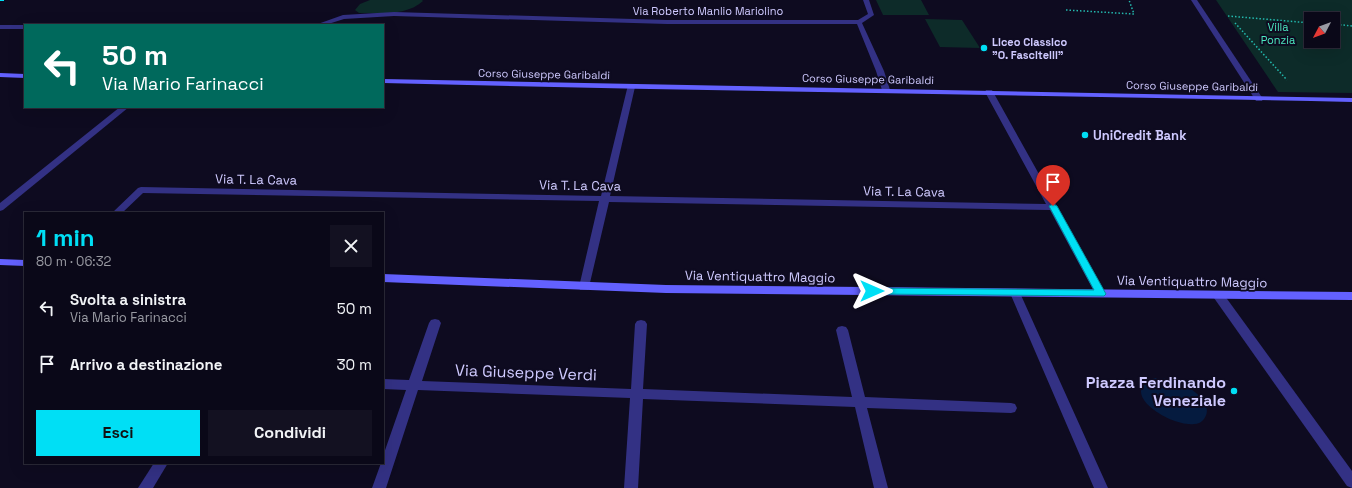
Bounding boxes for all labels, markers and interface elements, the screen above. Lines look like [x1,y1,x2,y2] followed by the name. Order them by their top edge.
[633,4,784,18] street label: Via Roberto Manlio Mariolino
[1304,12,1340,48] north arrow
[1304,12,1340,48] map controls
[1261,20,1296,47] park label: Villa Ponzia
[992,35,1067,62] place label: Liceo Classico "O. Fascitelli"
[102,37,168,73] text: 50 m
[36,40,88,92] icon: left
[979,43,989,53] marker: Liceo Classico "O. Fascitelli"
[478,66,610,82] street label: Corso Giuseppe Garibaldi
[802,71,934,87] street label: Corso Giuseppe Garibaldi
[102,72,264,95] text: Via Mario Farinacci
[1126,78,1258,94] street label: Corso Giuseppe Garibaldi
[1093,127,1187,144] place label: UniCredit Bank
[1080,130,1090,140] marker: UniCredit Bank
[1036,165,1070,206] pin
[215,170,298,189] street label: Via T. La Cava
[1042,171,1064,193] icon: arrive
[539,176,622,195] street label: Via T. La Cava
[863,182,946,201] street label: Via T. La Cava
[36,222,95,253] text: 1 min
[330,225,372,267] button: close
[36,253,111,270] text: 80 m · 06:32
[685,267,835,286] street label: Via Ventiquattro Maggio
[851,270,893,312] position arrow
[1117,272,1267,291] street label: Via Ventiquattro Maggio
[70,290,186,309] text: Svolta a sinistra
[36,297,58,319] icon: left
[337,299,372,318] text: 50 m
[70,309,187,326] text: Via Mario Farinacci
[36,353,58,375] icon: arrive
[70,355,222,374] text: Arrivo a destinazione
[337,355,372,374] text: 30 m
[455,360,597,385] street label: Via Giuseppe Verdi
[1086,372,1226,411] place label: Piazza Ferdinando Veneziale
[1229,386,1239,396] marker: Piazza Ferdinando Veneziale
[36,410,200,456] button: Esci
[208,410,372,456] button: Condividi

